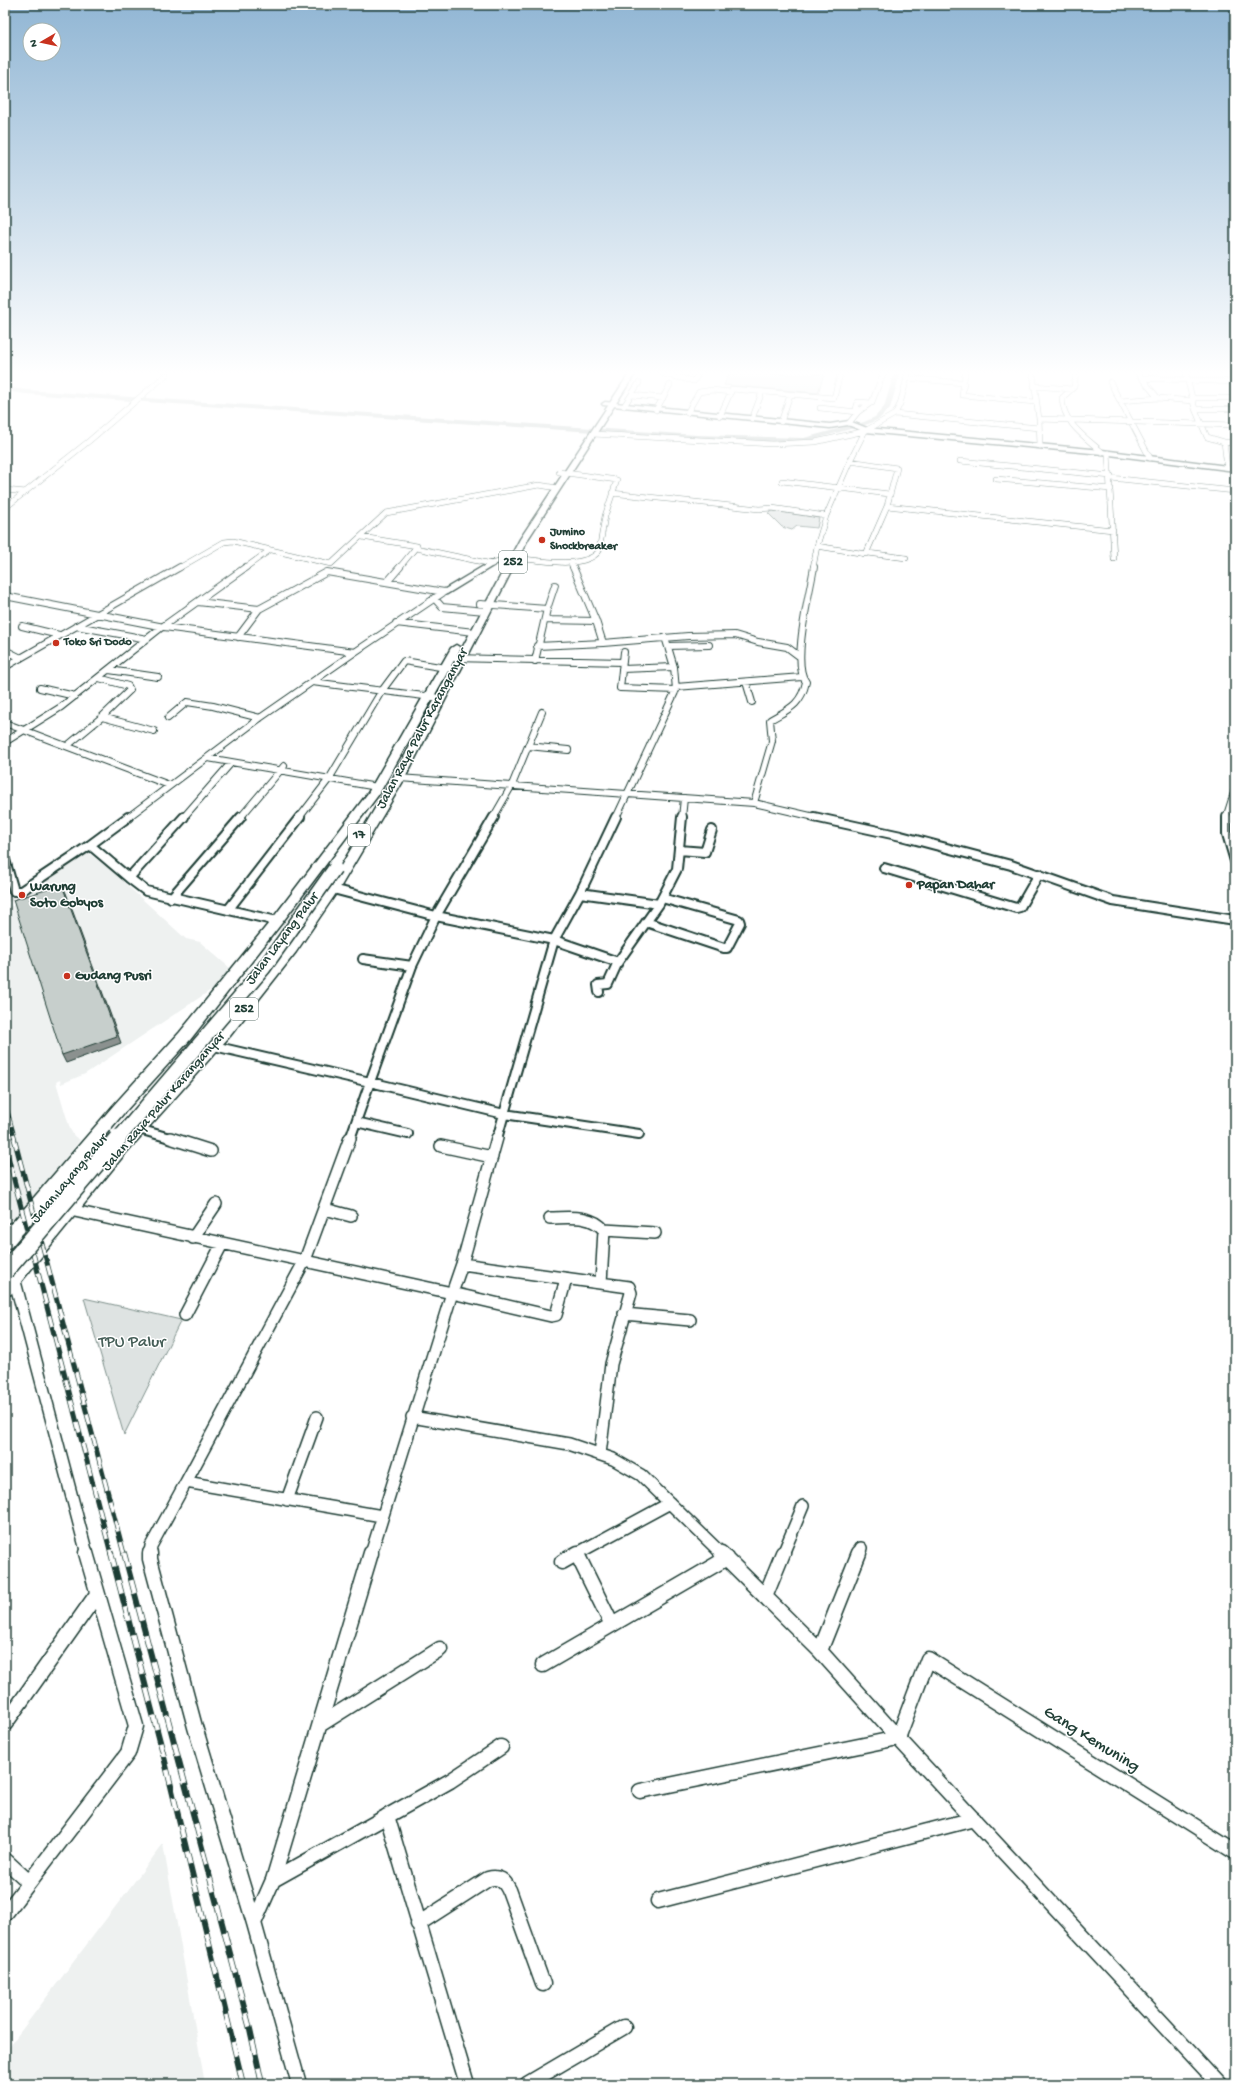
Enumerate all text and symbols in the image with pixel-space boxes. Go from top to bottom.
north arrow [22,22,62,62]
text: N [28,39,41,48]
place label: Jumino Shockbreaker [549,526,619,554]
marker: Jumino Shockbreaker [537,535,547,545]
road number: 252 [499,551,527,573]
place label: Toko Sri Dodo [63,636,133,650]
marker: Toko Sri Dodo [51,638,61,648]
street label: Jalan Raya Palur Karanganyar [373,645,473,812]
road number: 17 [348,824,370,846]
place label: Papan Dahar [916,877,996,894]
place label: Warung Soto Gobyos [29,879,104,912]
marker: Papan Dahar [904,880,914,890]
street label: Jalan Layang Palur [243,888,324,989]
marker: Warung Soto Gobyos [17,890,27,900]
place label: Gudang Pusri [75,968,152,985]
marker: Gudang Pusri [62,971,72,981]
road number: 252 [230,998,258,1020]
street label: Jalan Raya Palur Karanganyar [99,1028,230,1175]
street label: Jalan Layang Palur [28,1130,113,1227]
park label: TPU Palur [98,1333,167,1353]
street label: Gang Kemuning [1039,1702,1143,1778]

